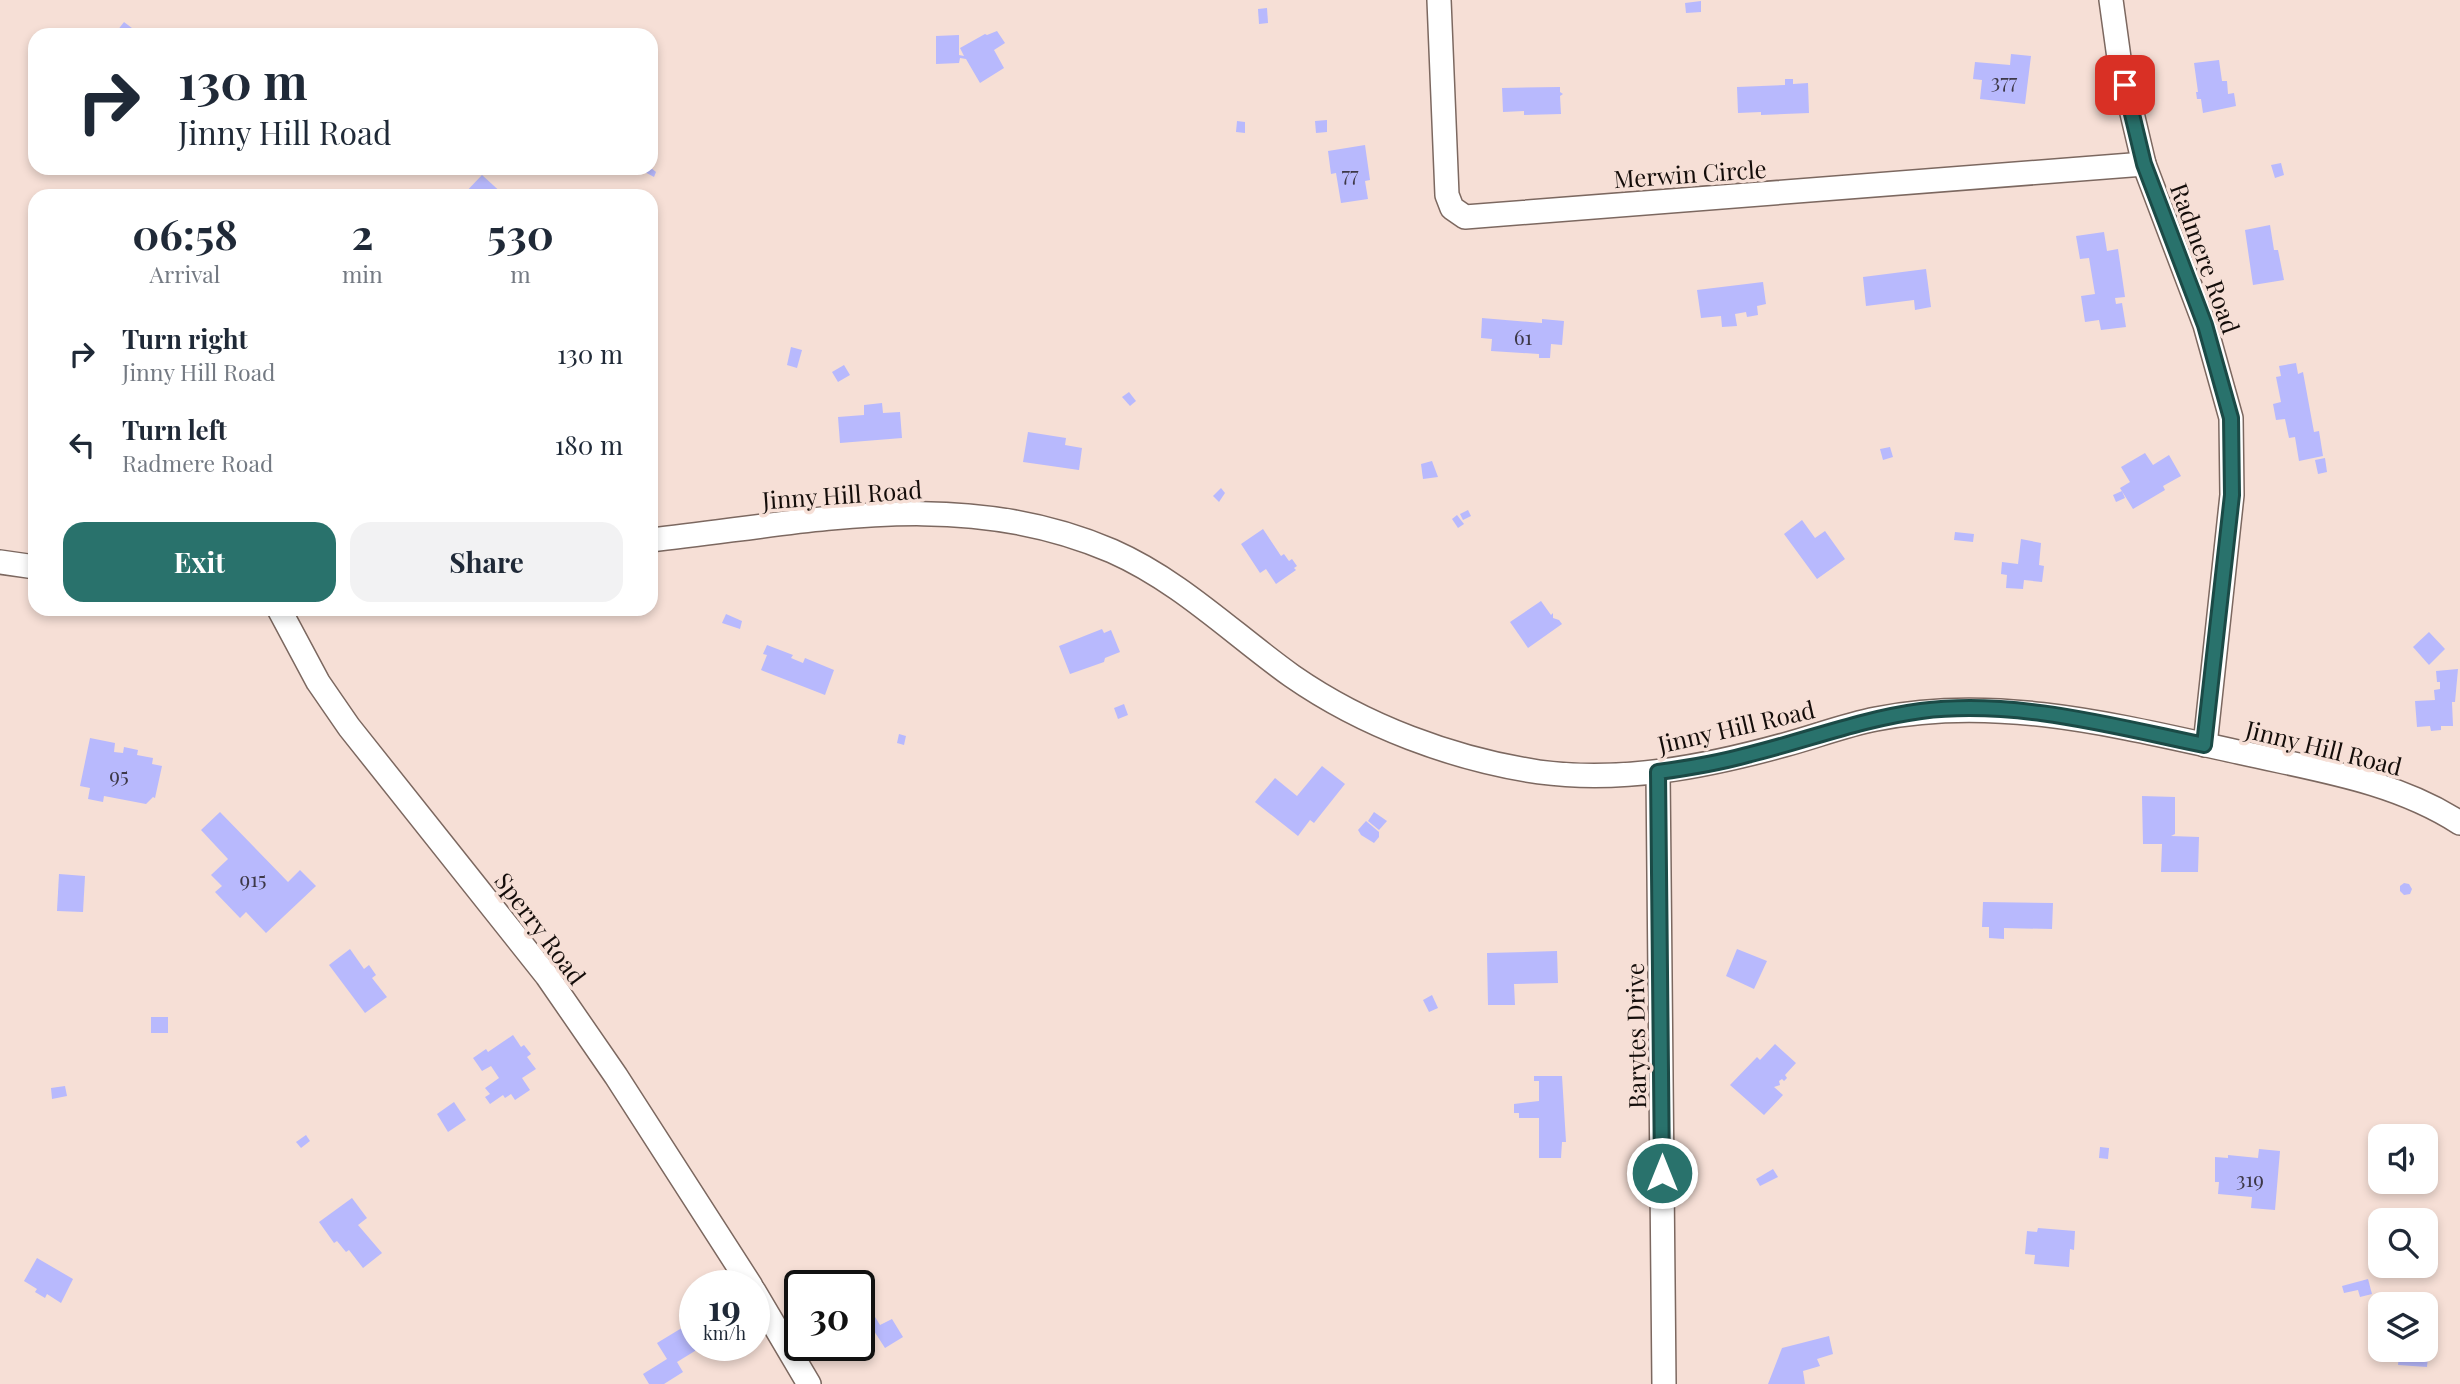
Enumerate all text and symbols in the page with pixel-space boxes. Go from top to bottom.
text: 130 m [178,47,308,112]
pin [2095,55,2155,115]
icon: right [63,56,154,147]
house number: 377 [1991,66,2018,94]
icon: arrive [2106,66,2144,104]
text: Jinny Hill Road [178,110,392,153]
street label: Merwin Circle [1612,152,1768,194]
house number: 77 [1341,159,1359,187]
street label: Radmere Road [2164,178,2248,338]
text: 06:58 [132,205,238,261]
text: 2 [351,205,373,261]
text: 530 [487,205,554,261]
text: Arrival [150,258,220,289]
text: min [342,258,383,289]
text: m [510,258,531,289]
text: Turn right [122,321,248,356]
house number: 61 [1514,322,1533,350]
icon: right [63,335,101,373]
text: 130 m [557,336,623,371]
text: Jinny Hill Road [122,356,275,387]
text: Turn left [122,412,227,447]
icon: left [63,426,101,464]
text: 180 m [555,427,623,462]
text: Radmere Road [122,447,273,478]
street label: Jinny Hill Road [760,472,923,516]
button: Exit [63,522,336,602]
button: Share [350,522,623,602]
street label: Jinny Hill Road [1653,692,1818,760]
street label: Jinny Hill Road [2241,712,2406,782]
house number: 95 [109,760,129,788]
house number: 915 [240,864,266,892]
street label: Sperry Road [488,865,594,991]
street label: Barytes Drive [1618,963,1652,1109]
map controls [2368,1124,2438,1362]
button: sound [2368,1124,2438,1194]
position arrow [1625,1136,1699,1210]
house number: 319 [2236,1164,2264,1192]
button: search [2368,1208,2438,1278]
speed limit sign: 30 [784,1270,875,1361]
text: 19 [708,1283,741,1330]
button: layers [2368,1292,2438,1362]
text: km/h [703,1321,746,1345]

